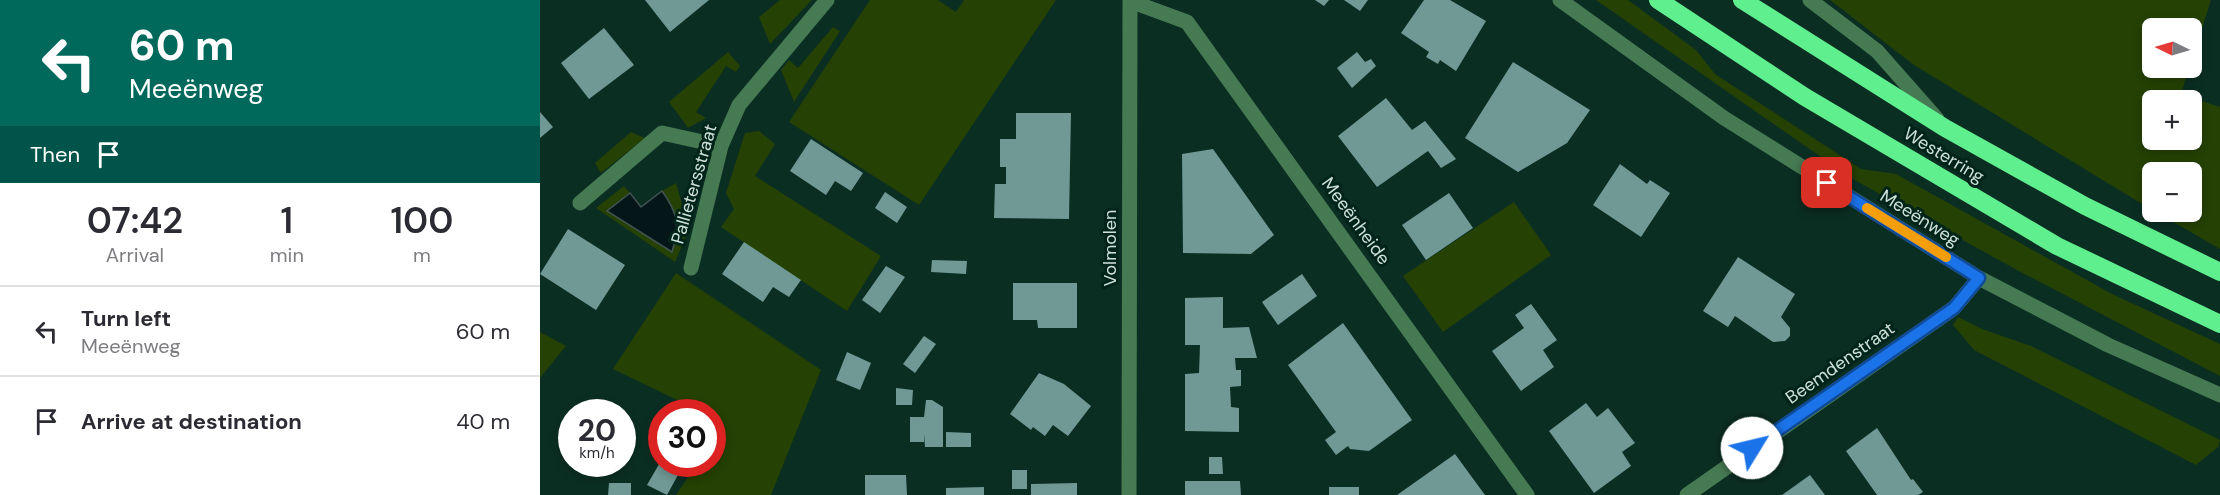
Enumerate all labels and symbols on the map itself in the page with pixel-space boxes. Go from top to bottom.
north arrow [2142,18,2202,78]
street label: Pallietersstraat [665,121,723,247]
street label: Westerring [1899,121,1989,189]
pin [1801,157,1852,208]
street label: Meeënheide [1316,172,1396,270]
street label: Meeënweg [1876,184,1964,252]
street label: Volmolen [1098,210,1122,286]
street label: Beemdenstraat [1781,316,1899,410]
speed limit sign: 30 [648,399,726,477]
position arrow [1720,416,1784,480]

